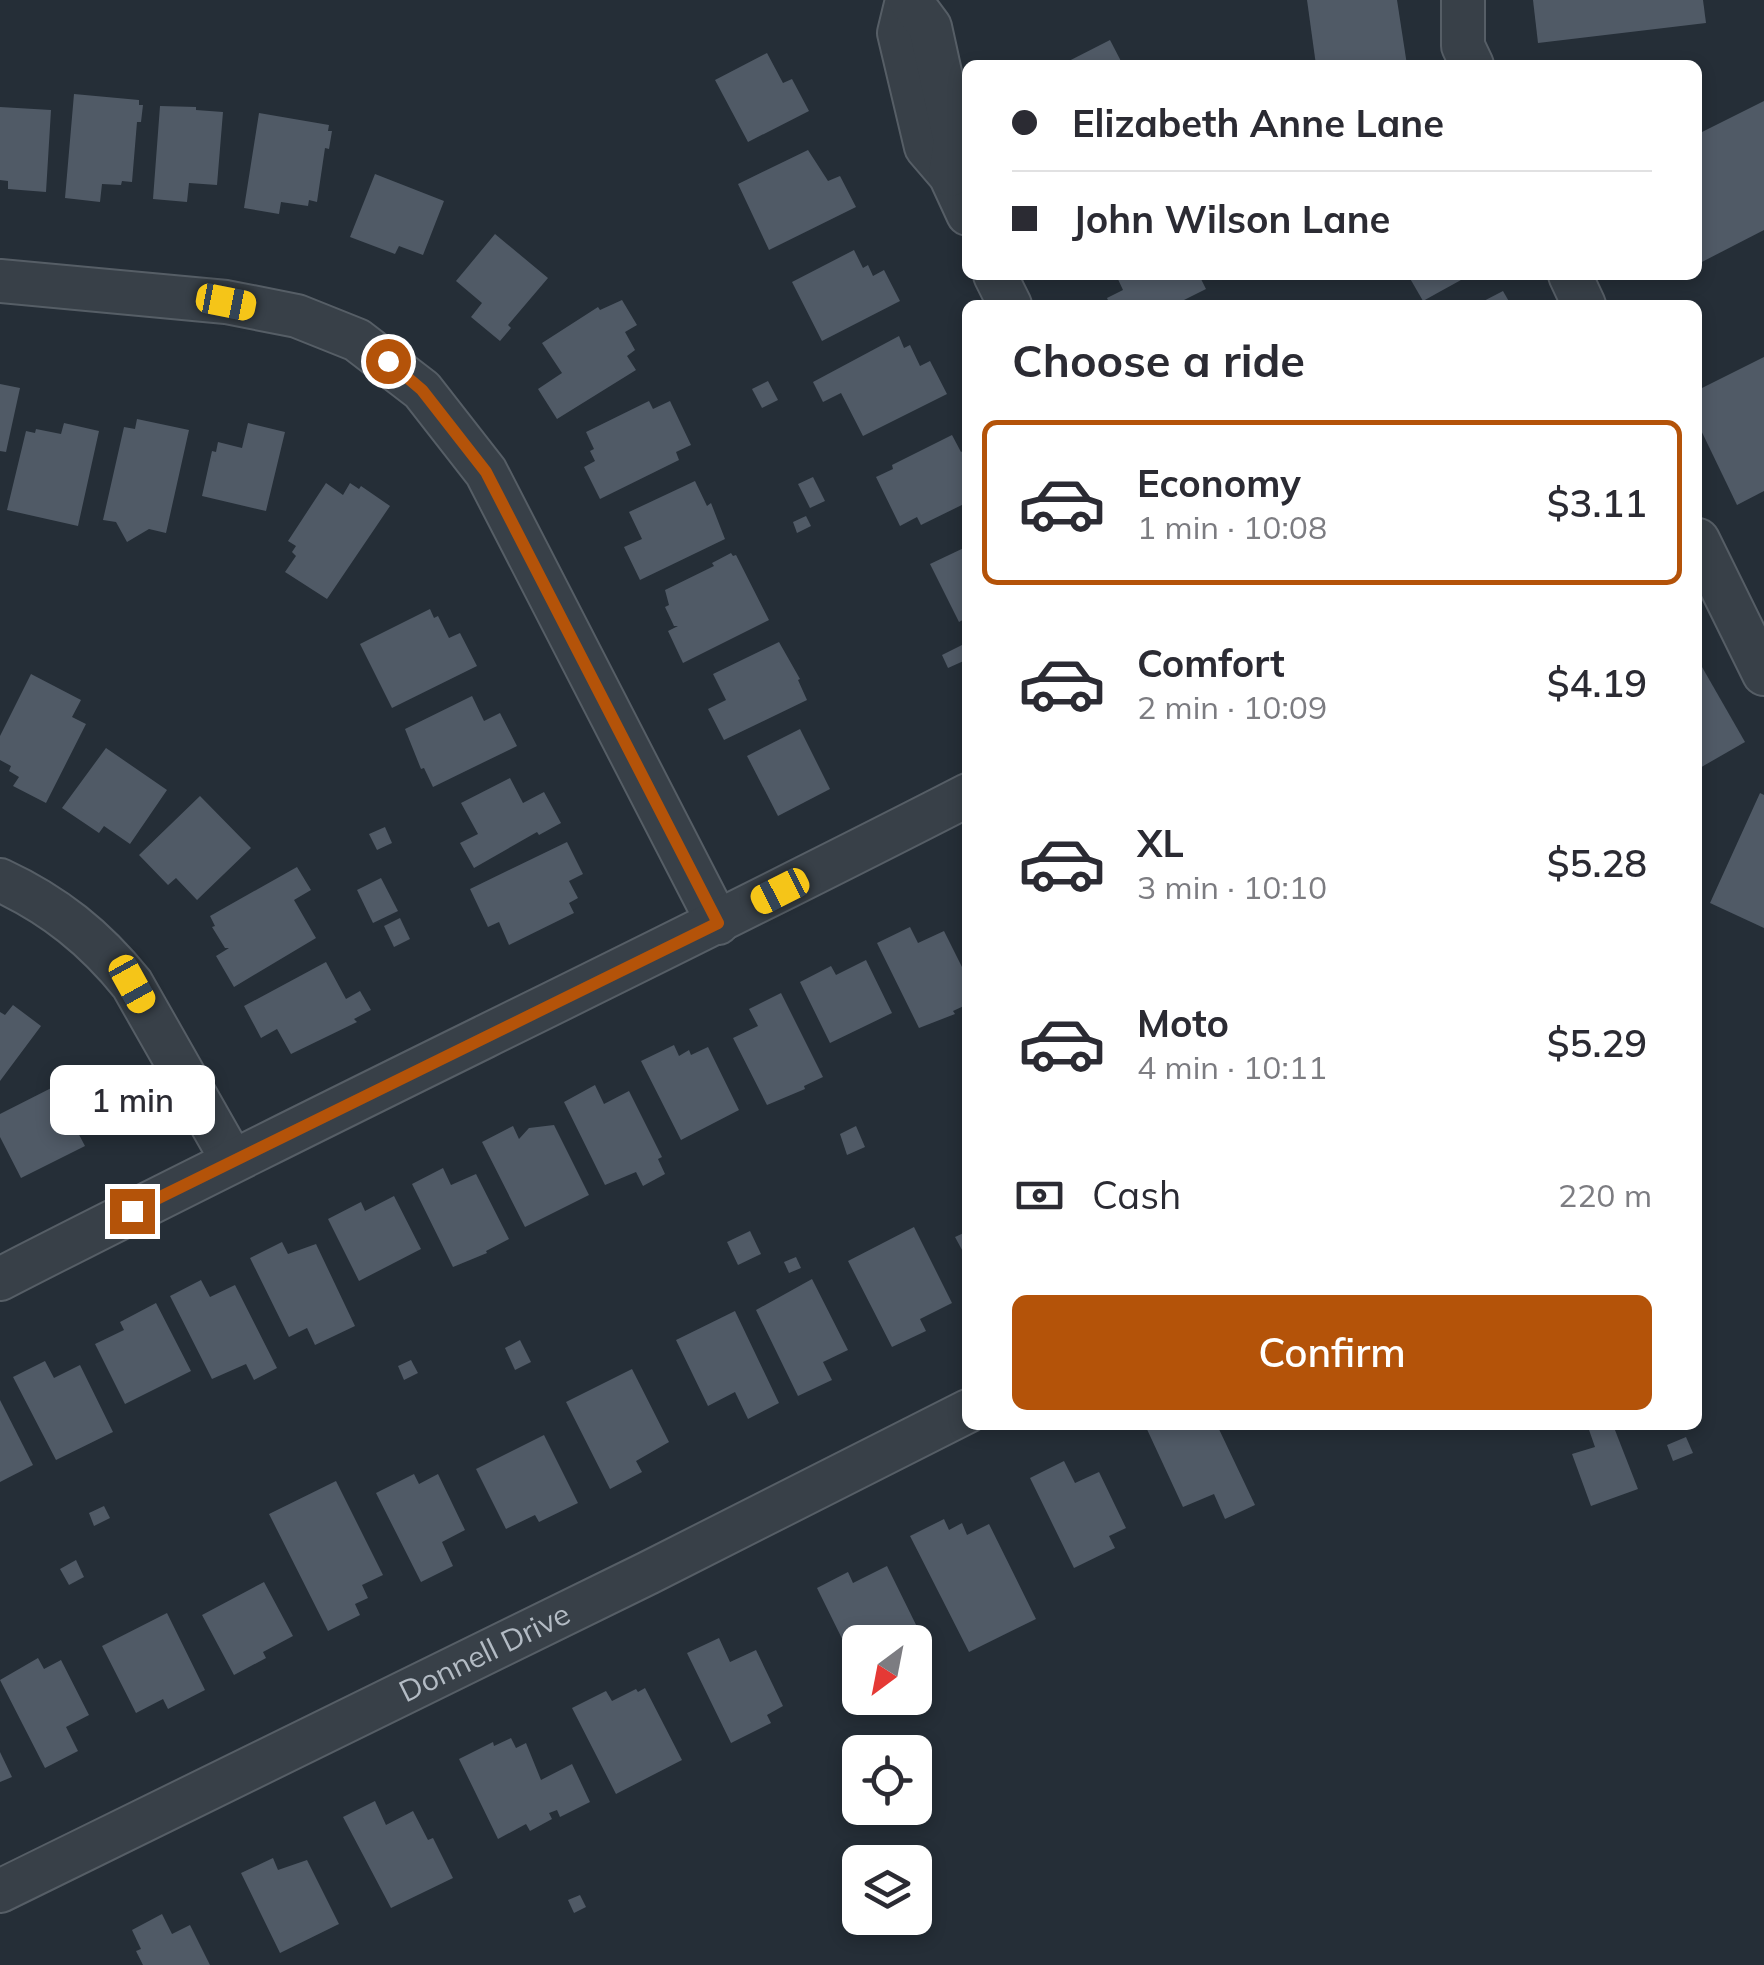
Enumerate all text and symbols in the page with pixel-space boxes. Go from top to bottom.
text: Elizabeth Anne Lane [1072,99,1444,147]
text: John Wilson Lane [1072,195,1390,243]
car [194,282,258,322]
text: Choose a ride [1012,332,1305,388]
route start [366,339,411,384]
icon: car [1017,458,1107,548]
text: Economy [1137,459,1301,507]
text: $3.11 [1547,479,1647,527]
text: 1 min · 10:08 [1137,507,1327,547]
icon: car [1017,638,1107,728]
text: Comfort [1137,639,1285,687]
text: $4.19 [1547,659,1647,707]
text: 2 min · 10:09 [1137,687,1327,727]
icon: car [1017,818,1107,908]
text: XL [1137,819,1184,867]
text: $5.28 [1547,839,1647,887]
car [746,864,814,918]
text: 3 min · 10:10 [1137,867,1327,907]
car [104,950,160,1018]
icon: car [1017,998,1107,1088]
text: Moto [1137,999,1229,1047]
text: $5.29 [1547,1019,1647,1067]
text: 4 min · 10:11 [1137,1047,1327,1087]
callout: 1 min [49,1066,214,1136]
text: 1 min [91,1080,174,1120]
icon: cash [1012,1168,1067,1223]
text: Cash [1092,1171,1181,1219]
text: 220 m [1558,1175,1652,1215]
route end [110,1189,155,1234]
button: Confirm [1012,1295,1652,1410]
street label: Donnell Drive [393,1594,576,1710]
north arrow [842,1625,932,1715]
map controls [842,1625,932,1935]
button: locate [842,1735,932,1825]
button: layers [842,1845,932,1935]

